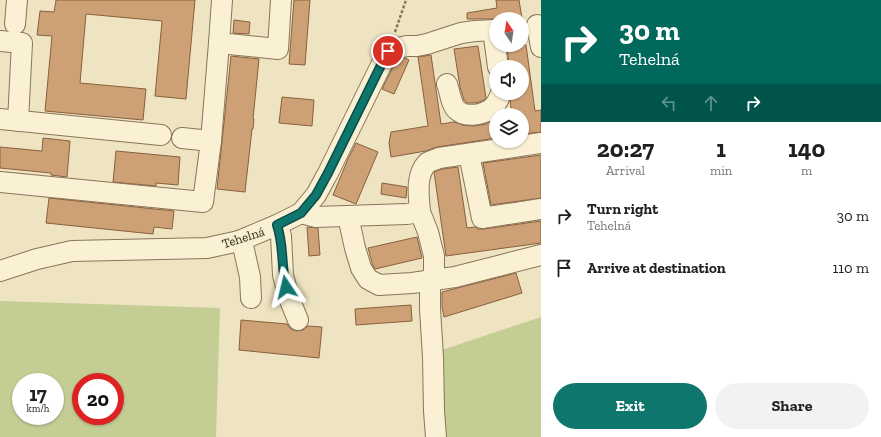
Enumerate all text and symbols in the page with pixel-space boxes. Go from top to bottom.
north arrow [489,12,529,52]
map controls [489,12,529,148]
text: 30 m [619,14,680,47]
icon: right [553,16,605,68]
pin [371,34,405,68]
icon: arrive [377,40,399,62]
text: Tehelná [619,48,680,70]
button: sound [489,60,529,100]
icon: left [658,92,680,114]
icon: ahead [700,92,722,114]
icon: right [742,92,764,114]
button: layers [489,108,529,148]
text: 20:27 [597,134,654,163]
text: 1 [716,134,726,163]
text: 140 [788,134,825,163]
text: Arrival [606,163,645,178]
text: min [710,163,732,178]
text: m [801,163,812,178]
text: Turn right [587,200,658,218]
icon: right [553,205,575,227]
text: 30 m [837,207,869,225]
text: Tehelná [587,218,631,233]
street label: Tehelná [220,223,267,251]
icon: arrive [553,257,575,279]
text: Arrive at destination [587,259,726,277]
text: 110 m [832,259,869,277]
position arrow [265,266,307,308]
speed limit sign: 20 [72,373,124,425]
text: 17 [29,382,47,406]
button: Exit [553,383,707,429]
button: Share [715,383,869,429]
text: km/h [27,403,49,415]

